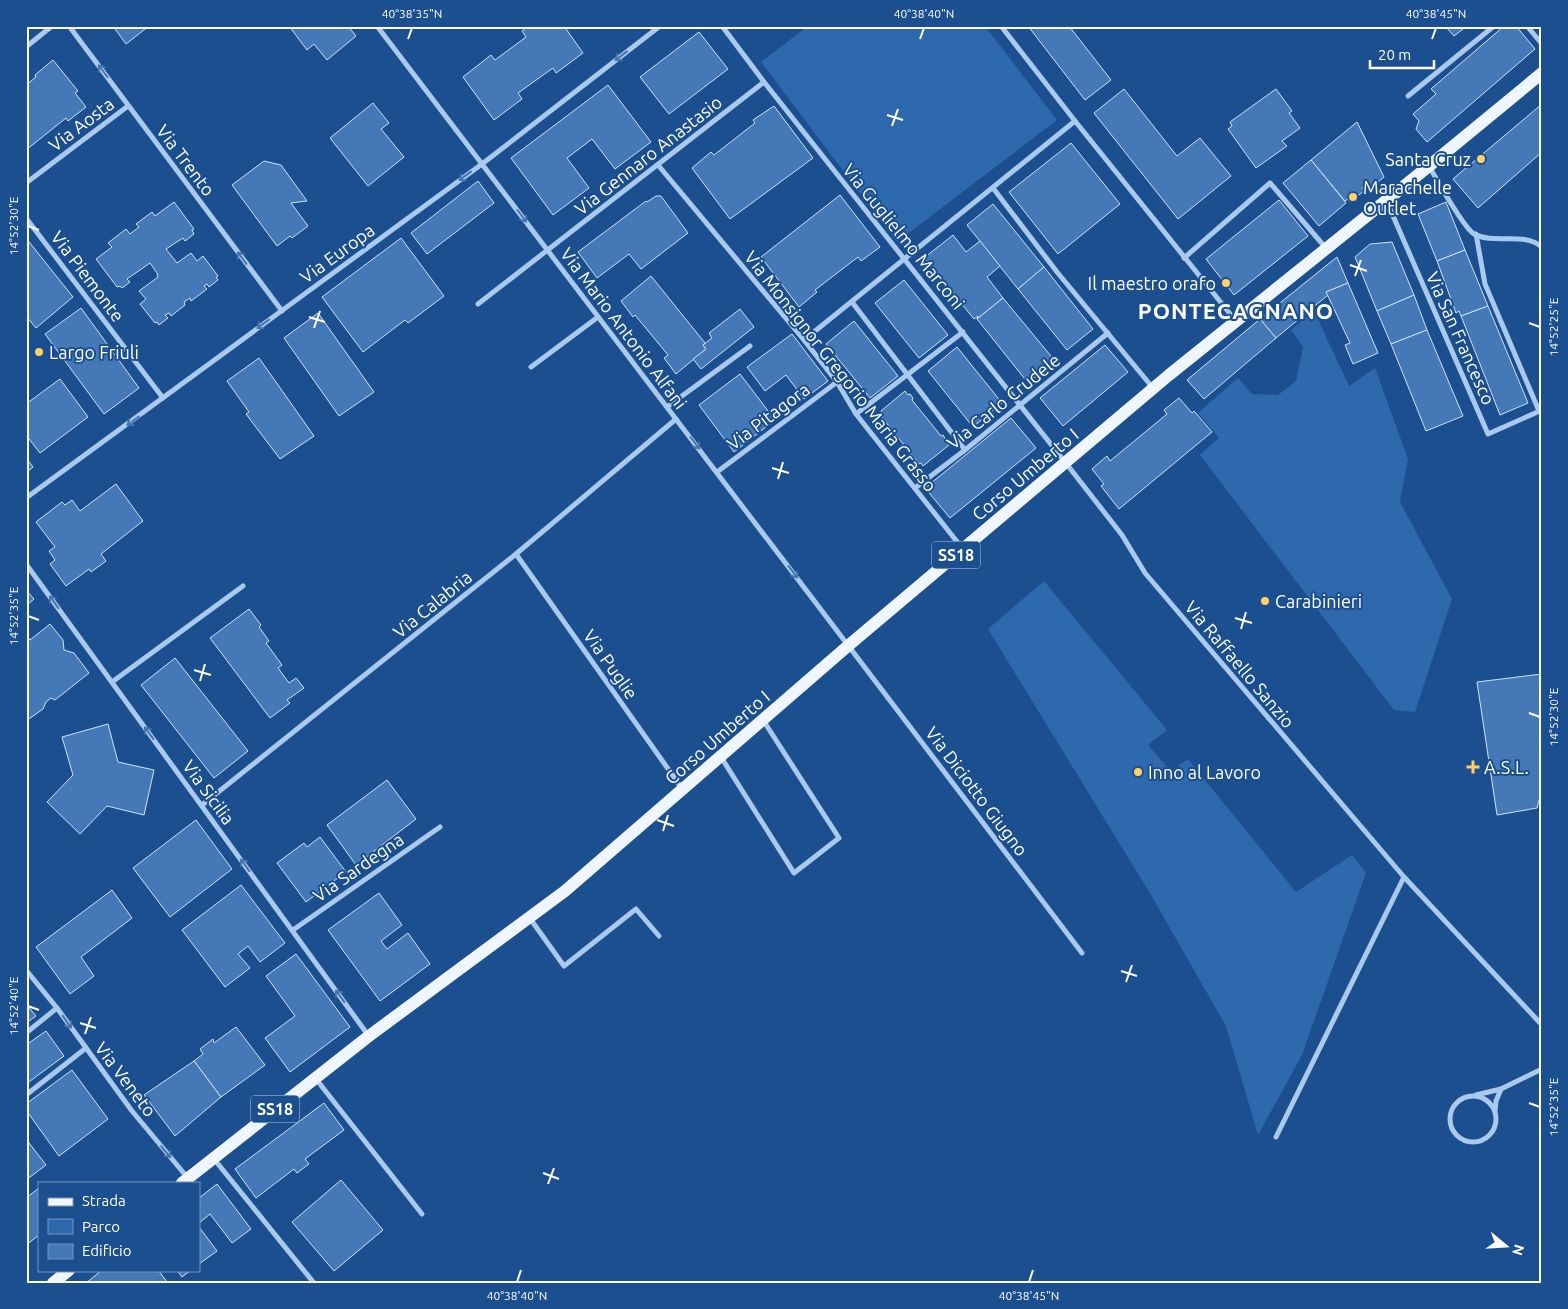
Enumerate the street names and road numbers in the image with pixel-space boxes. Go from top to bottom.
street label: Via Gennaro Anastasio [571,91,725,219]
street label: Via Aosta [45,93,117,155]
street label: Via Trento [153,121,219,199]
street label: Via Guglielmo Marconi [839,159,969,313]
street label: Via Europa [296,219,378,287]
street label: Via Piemonte [47,227,129,325]
street label: Via Mario Antonio Alfani [557,244,691,412]
street label: Via Monsignor Gregorio Maria Grasso [741,247,941,495]
street label: Via San Francesco [1423,268,1499,408]
street label: Via Carlo Crudele [943,349,1063,453]
street label: Via Pitagora [723,378,813,454]
street label: Corso Umberto I [968,424,1082,524]
road number: SS18 [932,542,980,568]
street label: Via Calabria [389,566,475,642]
street label: Via Raffaello Sanzio [1181,597,1299,731]
street label: Via Puglie [580,625,642,703]
street label: Corso Umberto I [661,686,773,788]
street label: Via Diciotto Giugno [922,722,1032,860]
street label: Via Sicilia [179,756,239,828]
street label: Via Sardegna [309,829,407,905]
street label: Via Veneto [91,1038,161,1120]
road number: SS18 [251,1096,299,1122]

